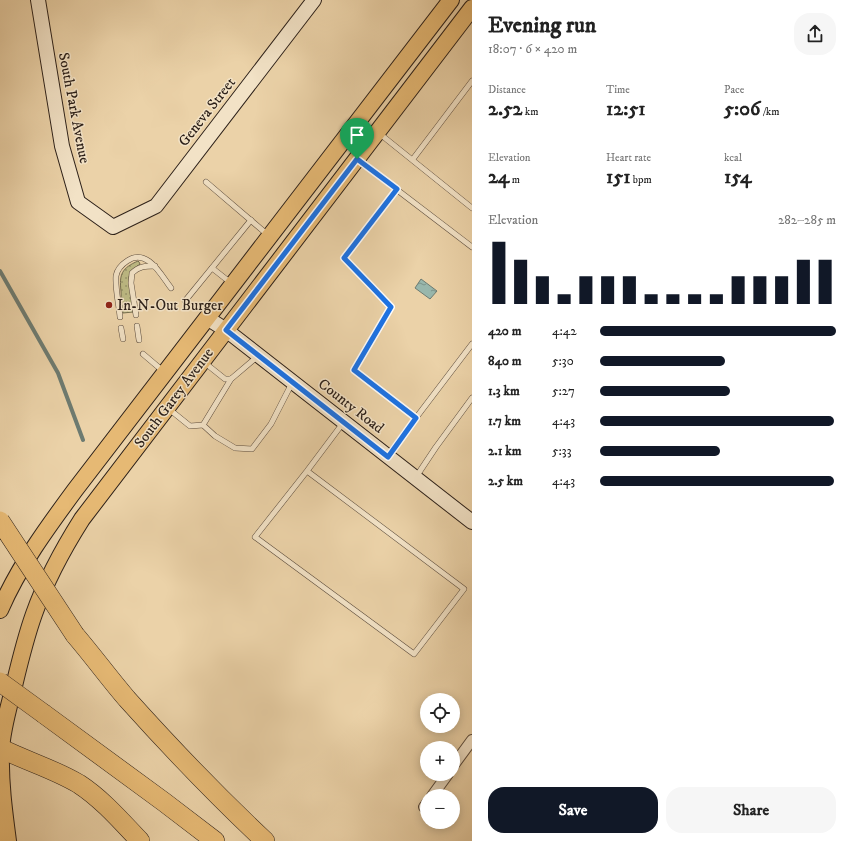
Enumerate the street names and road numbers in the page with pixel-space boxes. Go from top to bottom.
street label: South Park Avenue [54,51,94,165]
street label: Geneva Street [174,74,240,150]
street label: South Garey Avenue [130,344,218,452]
street label: County Road [314,374,388,438]

